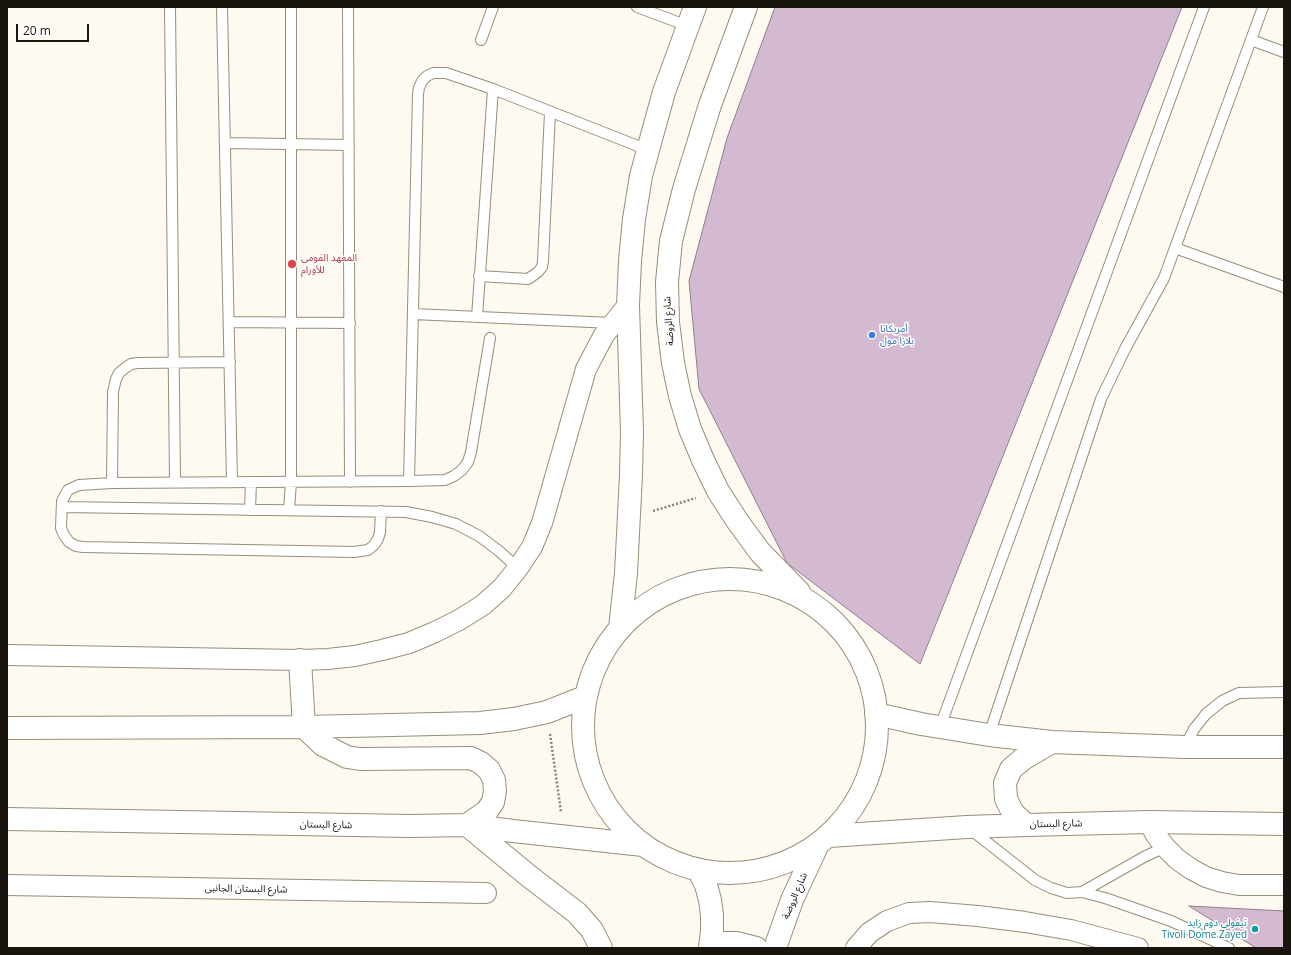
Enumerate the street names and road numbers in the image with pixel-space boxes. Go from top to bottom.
street label: شارع الروضة [661,296,677,346]
street label: شارع البستان [1030,818,1082,830]
street label: شارع البستان [300,819,352,831]
street label: شارع الروضة [780,871,810,921]
street label: شارع البستان الجانبى [204,882,288,896]

